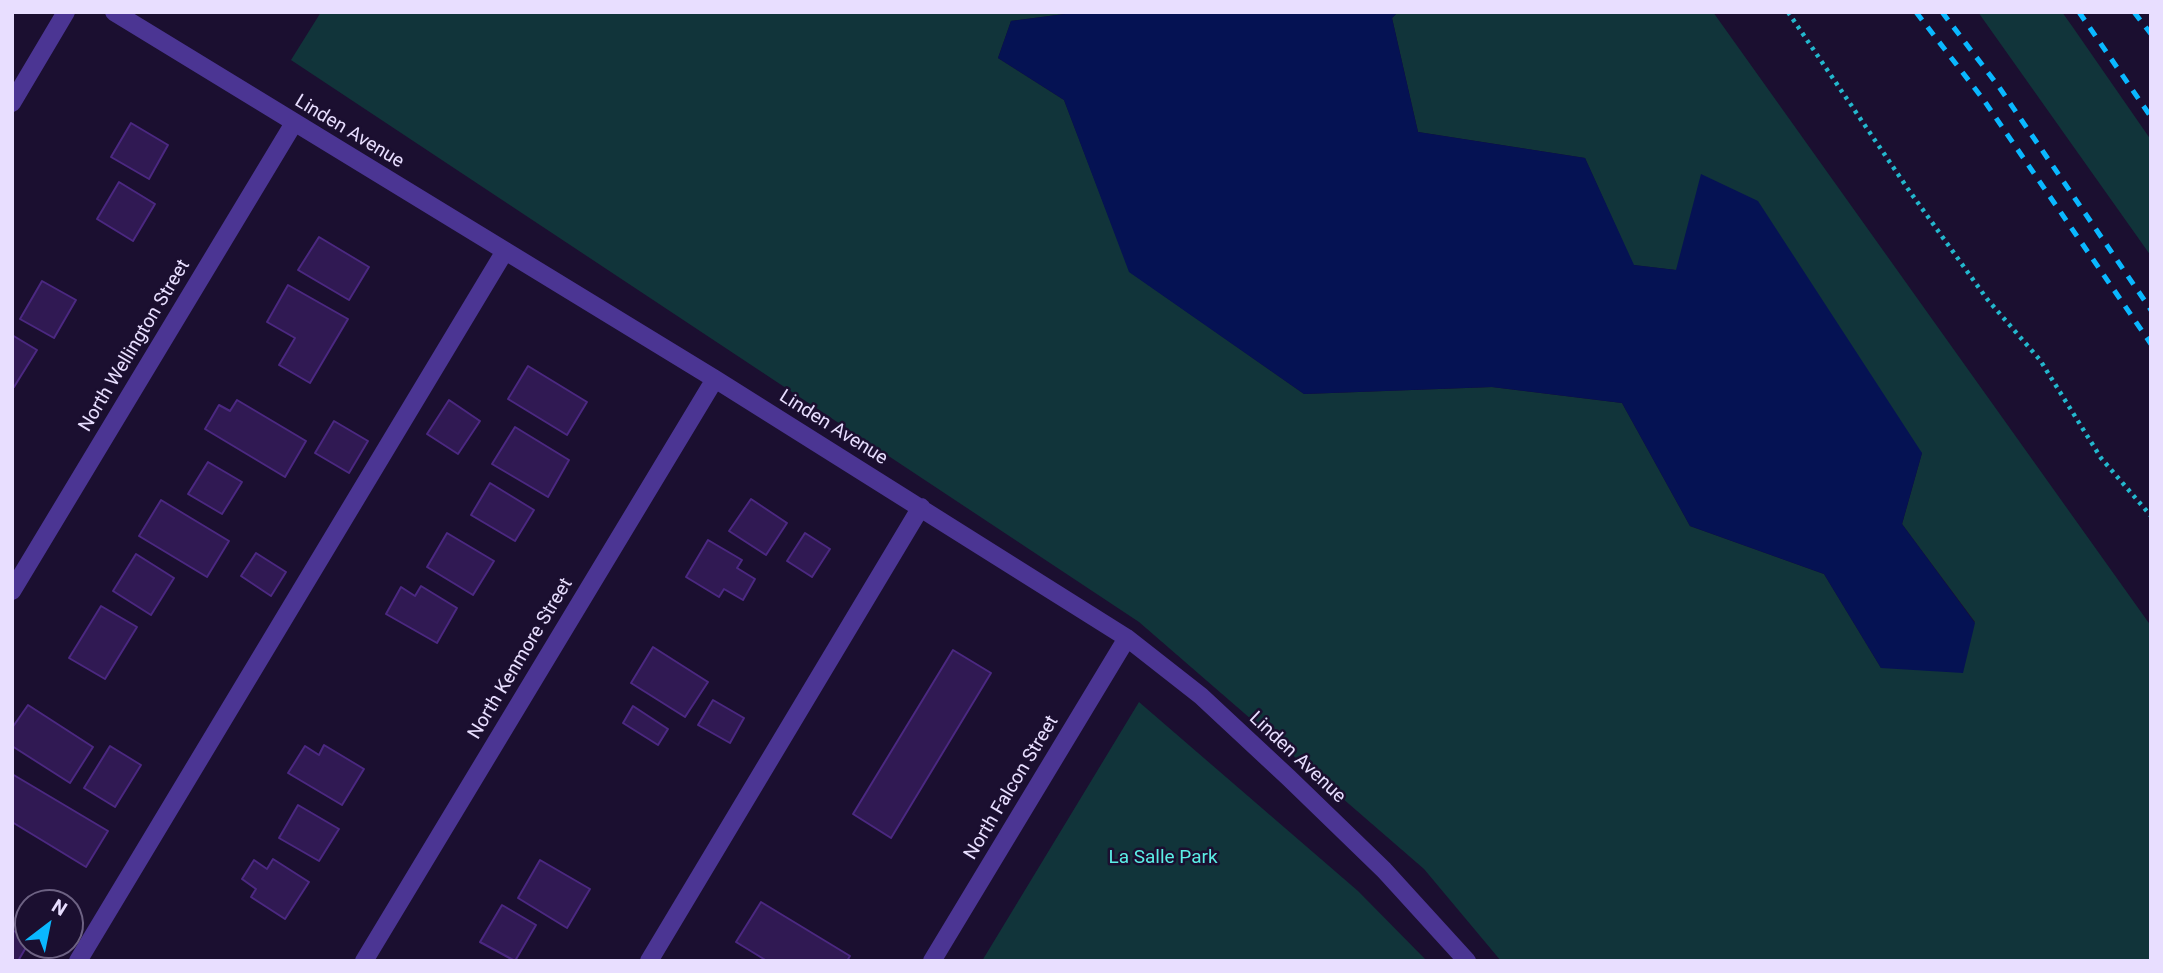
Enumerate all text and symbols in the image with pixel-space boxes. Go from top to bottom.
street label: Linden Avenue [290,90,408,174]
street label: North Wellington Street [75,256,195,436]
street label: Linden Avenue [775,386,891,470]
street label: North Kenmore Street [464,574,578,744]
street label: Linden Avenue [1244,708,1350,808]
street label: North Falcon Street [960,712,1064,864]
park label: La Salle Park [1108,847,1218,869]
north arrow [14,889,84,959]
text: N [48,894,71,921]

